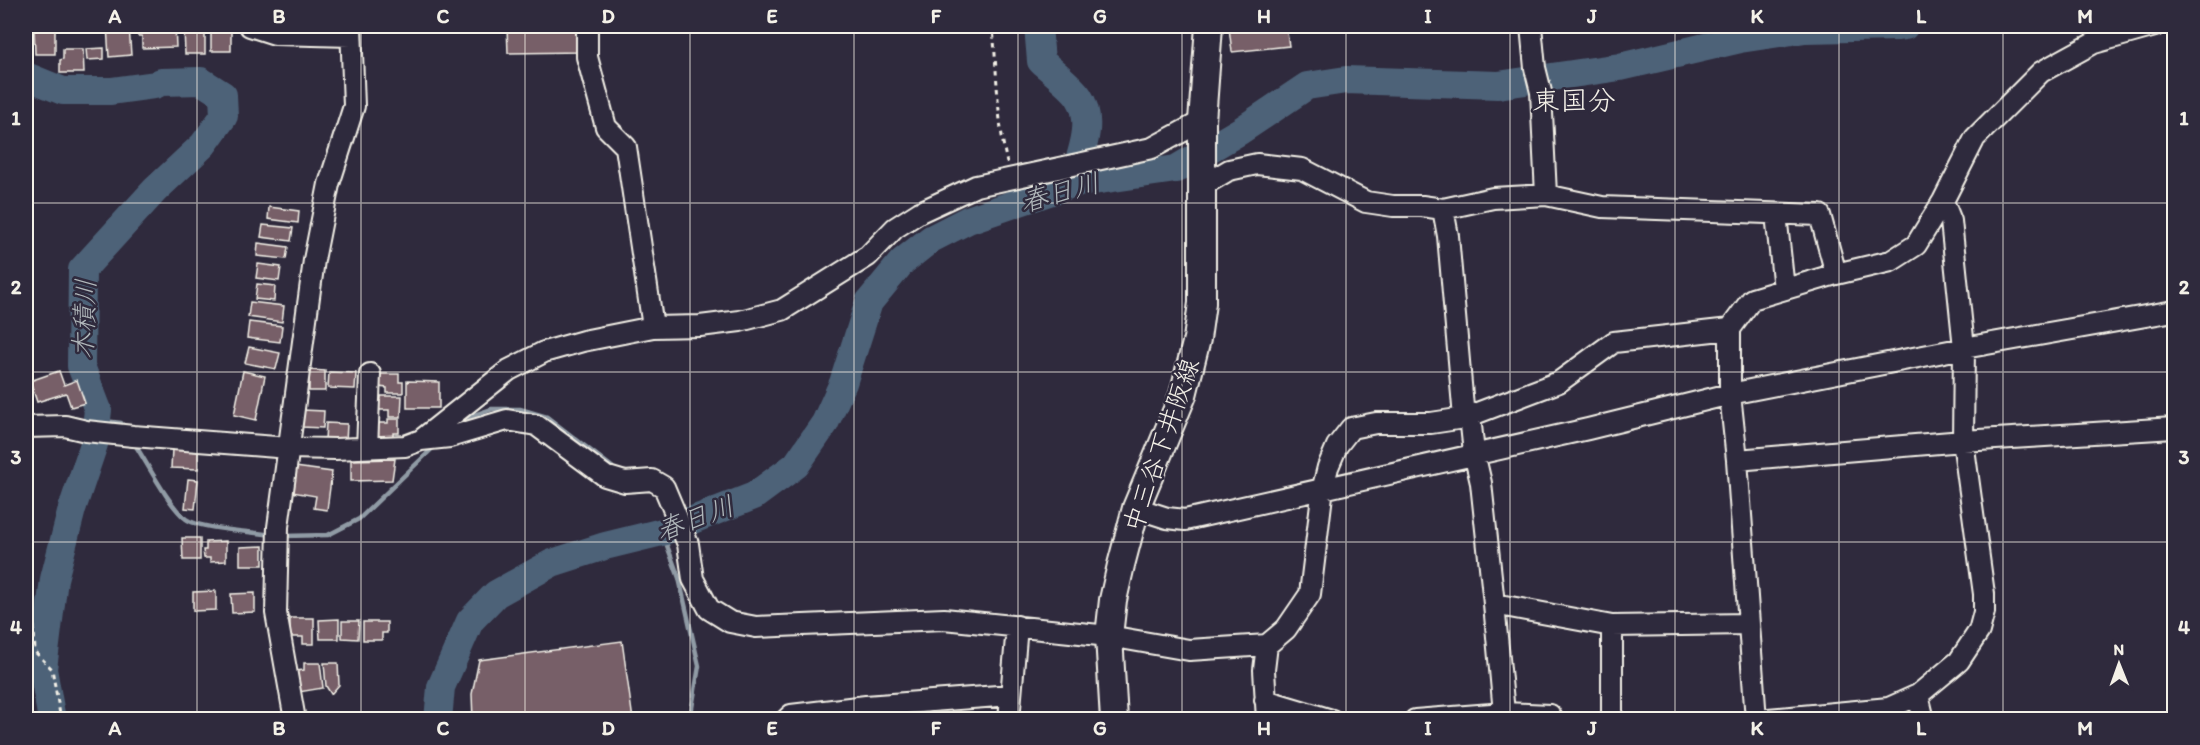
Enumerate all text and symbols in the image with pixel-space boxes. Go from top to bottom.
text: A [108,4,122,28]
text: B [273,4,286,28]
text: C [437,4,450,28]
text: D [601,4,615,28]
text: E [766,4,778,28]
text: F [931,4,942,28]
text: G [1093,4,1107,28]
text: H [1257,4,1271,28]
text: I [1424,4,1432,28]
text: J [1586,4,1597,28]
text: K [1751,4,1765,28]
text: L [1916,4,1927,28]
text: M [2077,4,2093,28]
district label: 東国分 [1532,83,1616,117]
text: 1 [11,106,21,130]
text: 1 [2179,106,2189,130]
water label: 春日川 [1017,166,1103,218]
text: 2 [11,275,22,299]
text: 2 [2179,275,2190,299]
water label: 木積川 [66,278,102,360]
street label: 中三谷下井阪線 [1116,354,1206,536]
text: 3 [11,445,22,469]
text: 3 [2179,445,2190,469]
water label: 春日川 [651,489,739,547]
text: 4 [10,615,22,639]
text: 4 [2178,615,2190,639]
north arrow [2089,634,2149,694]
text: N [2113,640,2124,659]
text: A [108,716,122,740]
text: B [273,716,286,740]
text: C [437,716,450,740]
text: D [601,716,615,740]
text: E [766,716,778,740]
text: F [931,716,942,740]
text: G [1093,716,1107,740]
text: H [1257,716,1271,740]
text: I [1424,716,1432,740]
text: J [1586,716,1597,740]
text: K [1751,716,1765,740]
text: L [1916,716,1927,740]
text: M [2077,716,2093,740]

